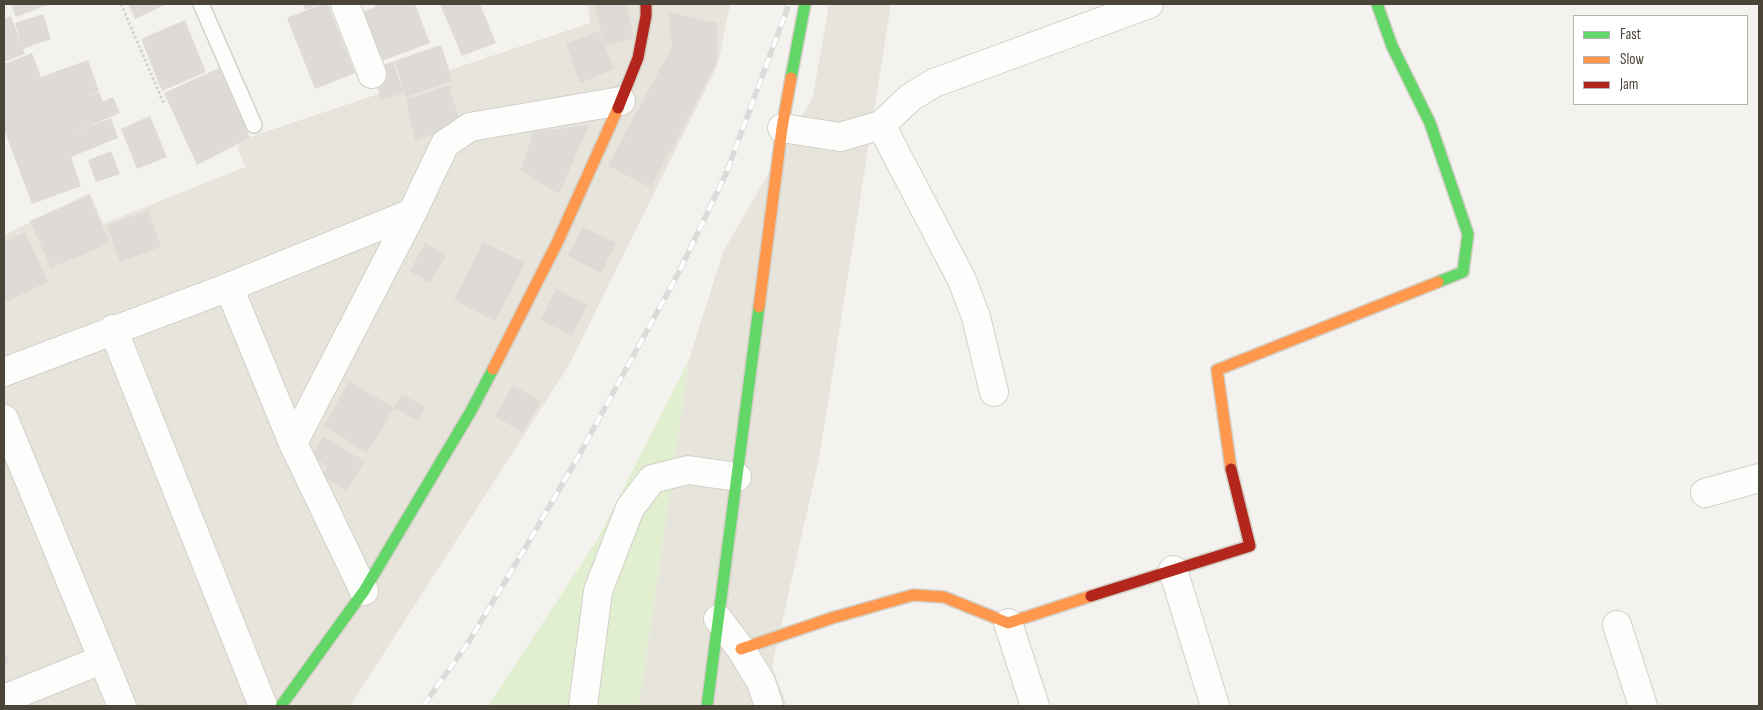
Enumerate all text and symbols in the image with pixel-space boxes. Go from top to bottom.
legend [1573,15,1748,105]
text: Fast [1620,25,1641,44]
text: Slow [1620,50,1644,69]
text: Jam [1620,75,1638,94]

